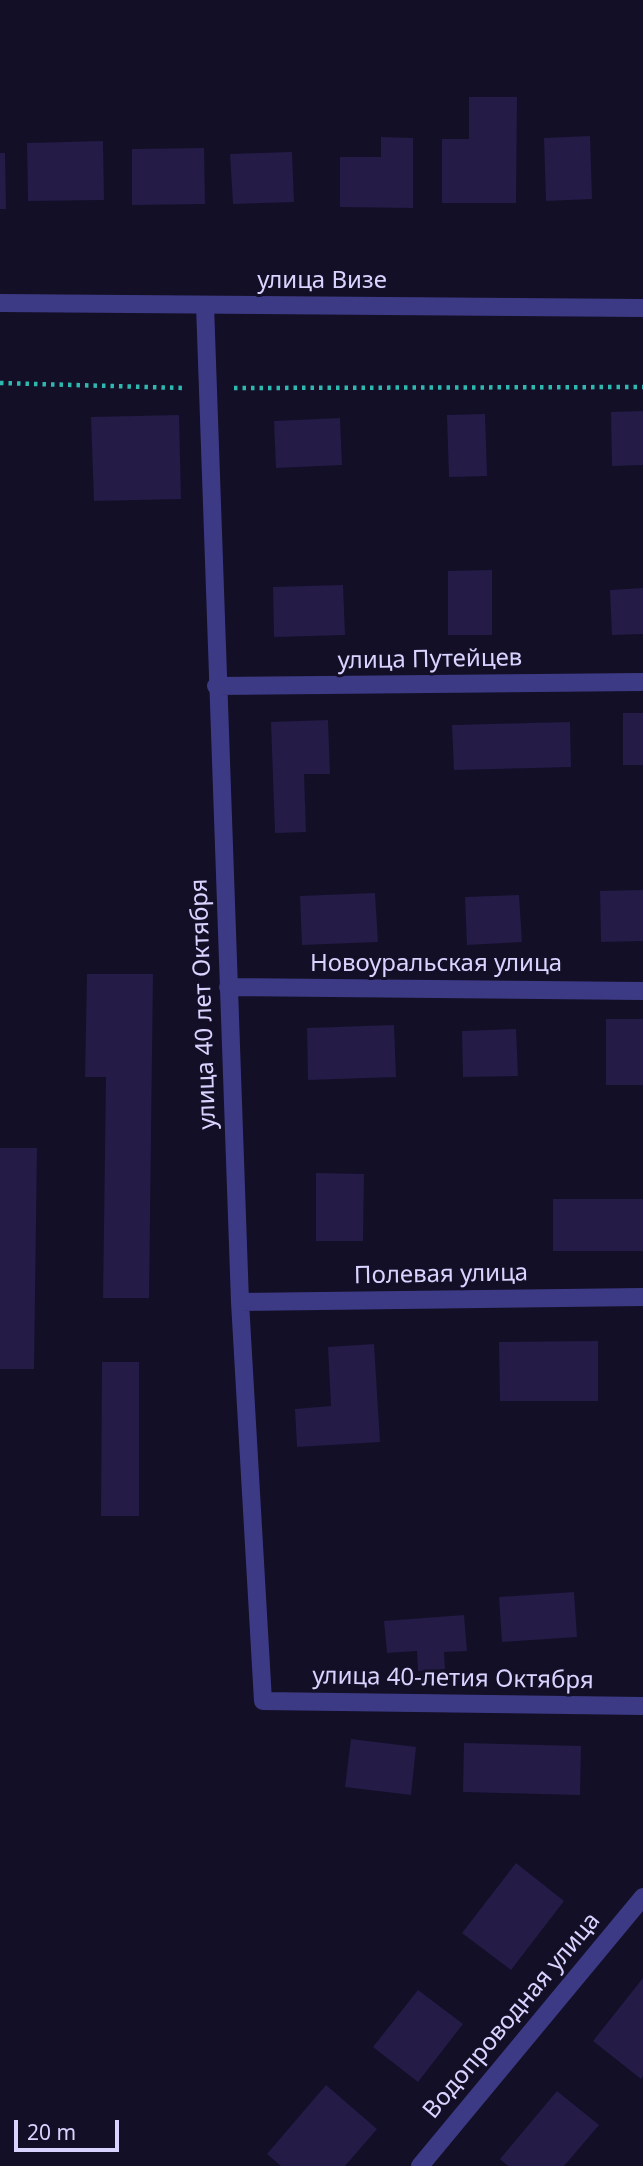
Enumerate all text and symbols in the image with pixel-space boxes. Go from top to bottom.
street label: улица Визе [257,267,387,295]
street label: улица Путейцев [337,644,523,676]
street label: улица 40 лет Октября [185,878,223,1130]
street label: Новоуральская улица [310,950,562,978]
street label: Полевая улица [354,1259,528,1291]
street label: улица 40-летия Октября [312,1662,594,1696]
street label: Водопроводная улица [417,1907,607,2125]
scale bar [18,2106,122,2150]
text: 20 m [27,2118,76,2146]

